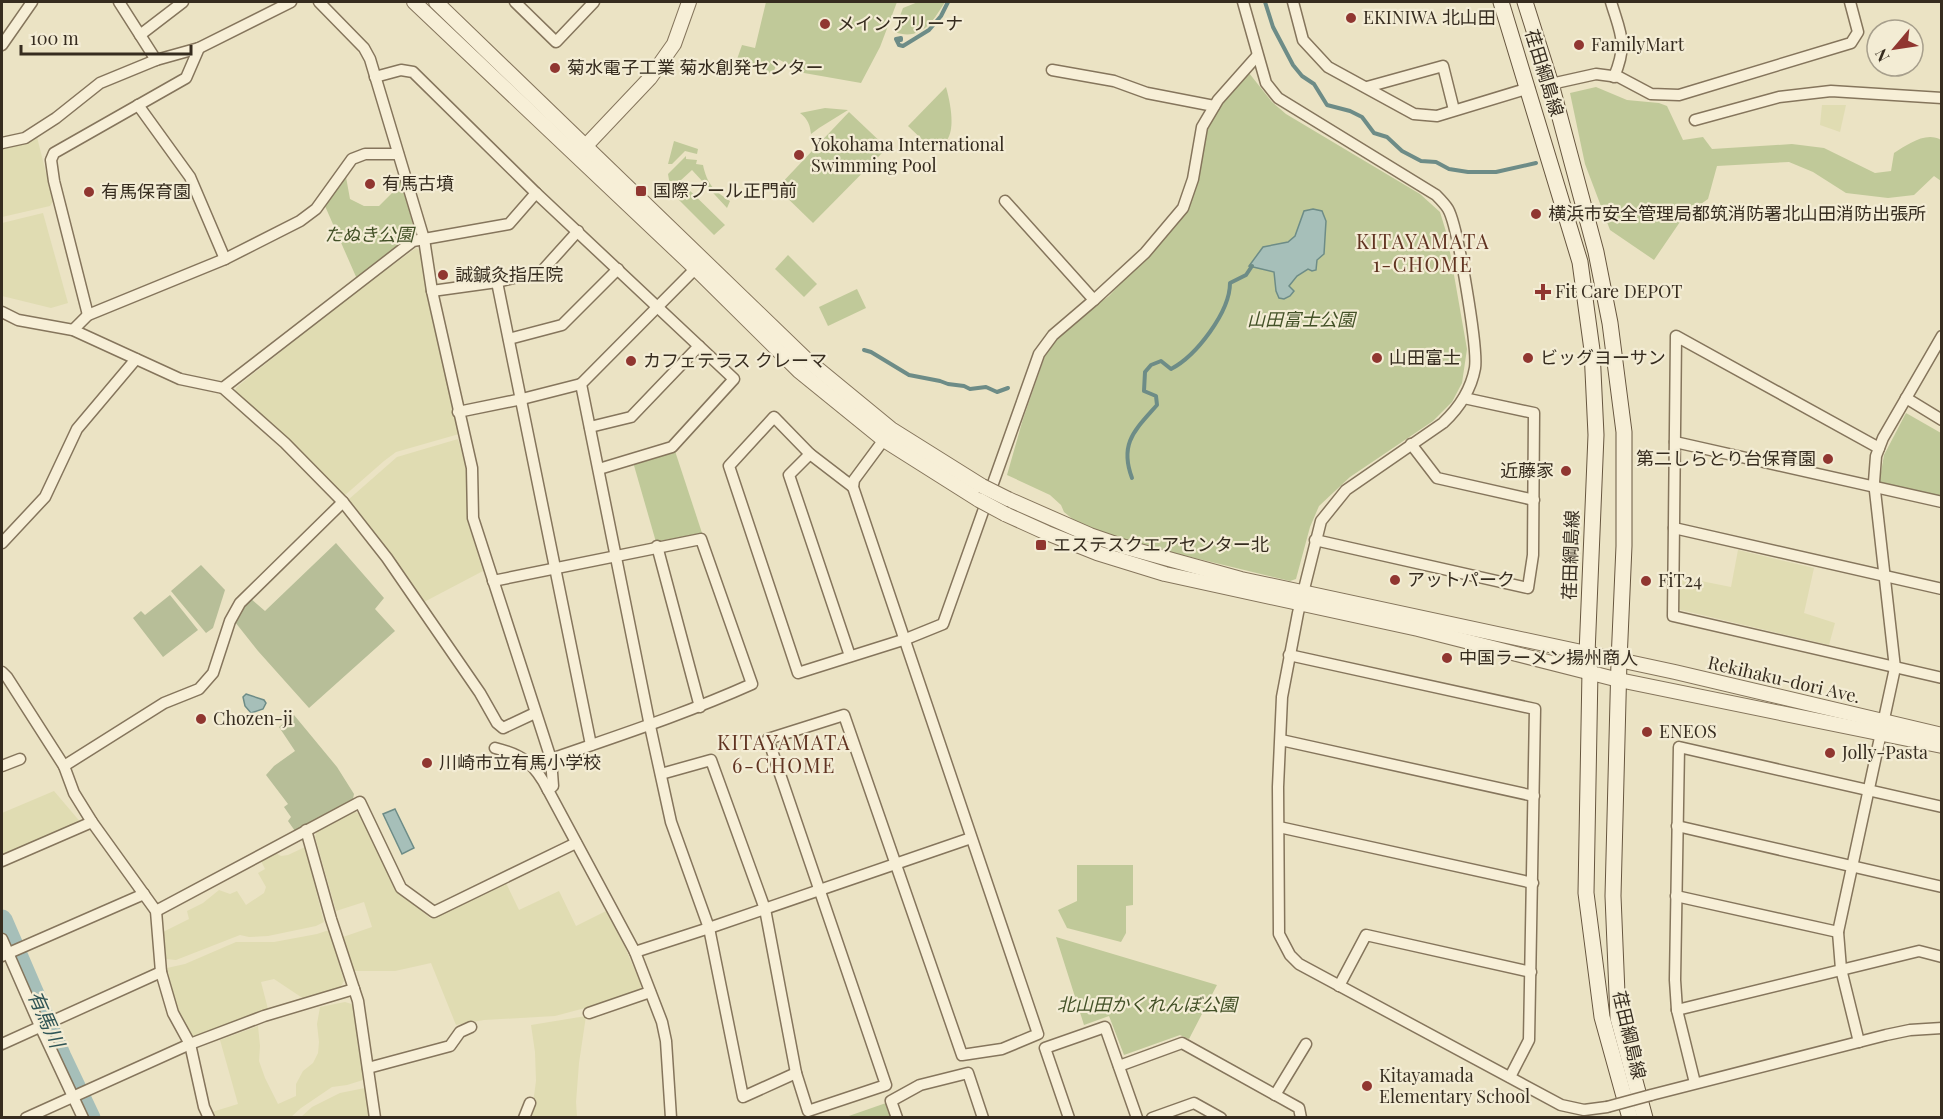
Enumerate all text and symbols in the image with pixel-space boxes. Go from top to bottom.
place label: EKINIWA 北山田 [1363,5,1496,29]
place label: メインアリーナ [837,11,963,35]
marker: EKINIWA 北山田 [1344,11,1358,25]
marker: メインアリーナ [818,17,832,31]
scale bar [21,18,190,56]
north arrow [1865,18,1925,78]
text: 100 m [30,26,79,50]
street label: 荏田綱島線 [1520,26,1570,119]
place label: FamilyMart [1591,32,1685,56]
marker: FamilyMart [1572,38,1586,52]
text: N [1869,45,1893,66]
place label: 菊水電子工業 菊水創発センター [567,55,823,79]
marker: 菊水電子工業 菊水創発センター [548,61,562,75]
place label: Yokohama International Swimming Pool [810,132,1004,177]
marker: Yokohama International Swimming Pool [792,148,806,162]
place label: 有馬古墳 [382,171,454,195]
marker: 有馬古墳 [363,177,377,191]
place label: 国際プール正門前 [653,178,797,202]
place label: 有馬保育園 [101,179,191,203]
marker: 国際プール正門前 [634,184,648,198]
marker: 有馬保育園 [82,185,96,199]
place label: 横浜市安全管理局都筑消防署北山田消防出張所 [1548,201,1926,225]
marker: 横浜市安全管理局都筑消防署北山田消防出張所 [1529,207,1543,221]
park label: たぬき公園 [324,222,417,246]
district label: KITAYAMATA 1-CHOME [1356,227,1490,277]
place label: 誠鍼灸指圧院 [455,262,563,286]
marker: 誠鍼灸指圧院 [436,268,450,282]
place label: Fit Care DEPOT [1555,279,1683,303]
marker: Fit Care DEPOT [1536,285,1550,299]
park label: 山田富士公園 [1247,307,1358,331]
place label: 山田富士 [1389,345,1461,369]
place label: ビッグヨーサン [1540,345,1666,369]
place label: カフェテラス クレーマ [643,348,827,372]
marker: 山田富士 [1370,351,1384,365]
marker: ビッグヨーサン [1521,351,1535,365]
marker: カフェテラス クレーマ [624,354,638,368]
place label: 第二しらとり台保育園 [1636,446,1816,470]
marker: 第二しらとり台保育園 [1821,452,1835,466]
place label: 近藤家 [1500,458,1554,482]
marker: 近藤家 [1559,464,1573,478]
street label: 荏田綱島線 [1556,510,1584,600]
place label: エステスクエアセンター北 [1053,532,1269,556]
marker: エステスクエアセンター北 [1034,538,1048,552]
place label: アットパーク [1407,567,1515,591]
place label: FiT24 [1658,568,1702,592]
marker: アットパーク [1388,573,1402,587]
marker: FiT24 [1639,574,1653,588]
place label: 中国ラーメン揚州商人 [1459,645,1638,669]
street label: Rekihaku-dori Ave. [1706,650,1863,708]
marker: 中国ラーメン揚州商人 [1440,651,1454,665]
place label: Chozen-ji [213,706,293,730]
marker: Chozen-ji [194,712,208,726]
place label: ENEOS [1659,719,1717,743]
marker: ENEOS [1640,725,1654,739]
district label: KITAYAMATA 6-CHOME [717,728,851,778]
place label: Jolly-Pasta [1841,740,1928,764]
marker: Jolly-Pasta [1823,746,1837,760]
place label: 川崎市立有馬小学校 [439,750,601,774]
marker: 川崎市立有馬小学校 [420,756,434,770]
water label: 有馬川 [23,985,73,1053]
street label: 荏田綱島線 [1608,988,1652,1081]
park label: 北山田かくれんぼ公園 [1057,992,1240,1016]
place label: Kitayamada Elementary School [1379,1063,1530,1108]
marker: Kitayamada Elementary School [1360,1079,1374,1093]

